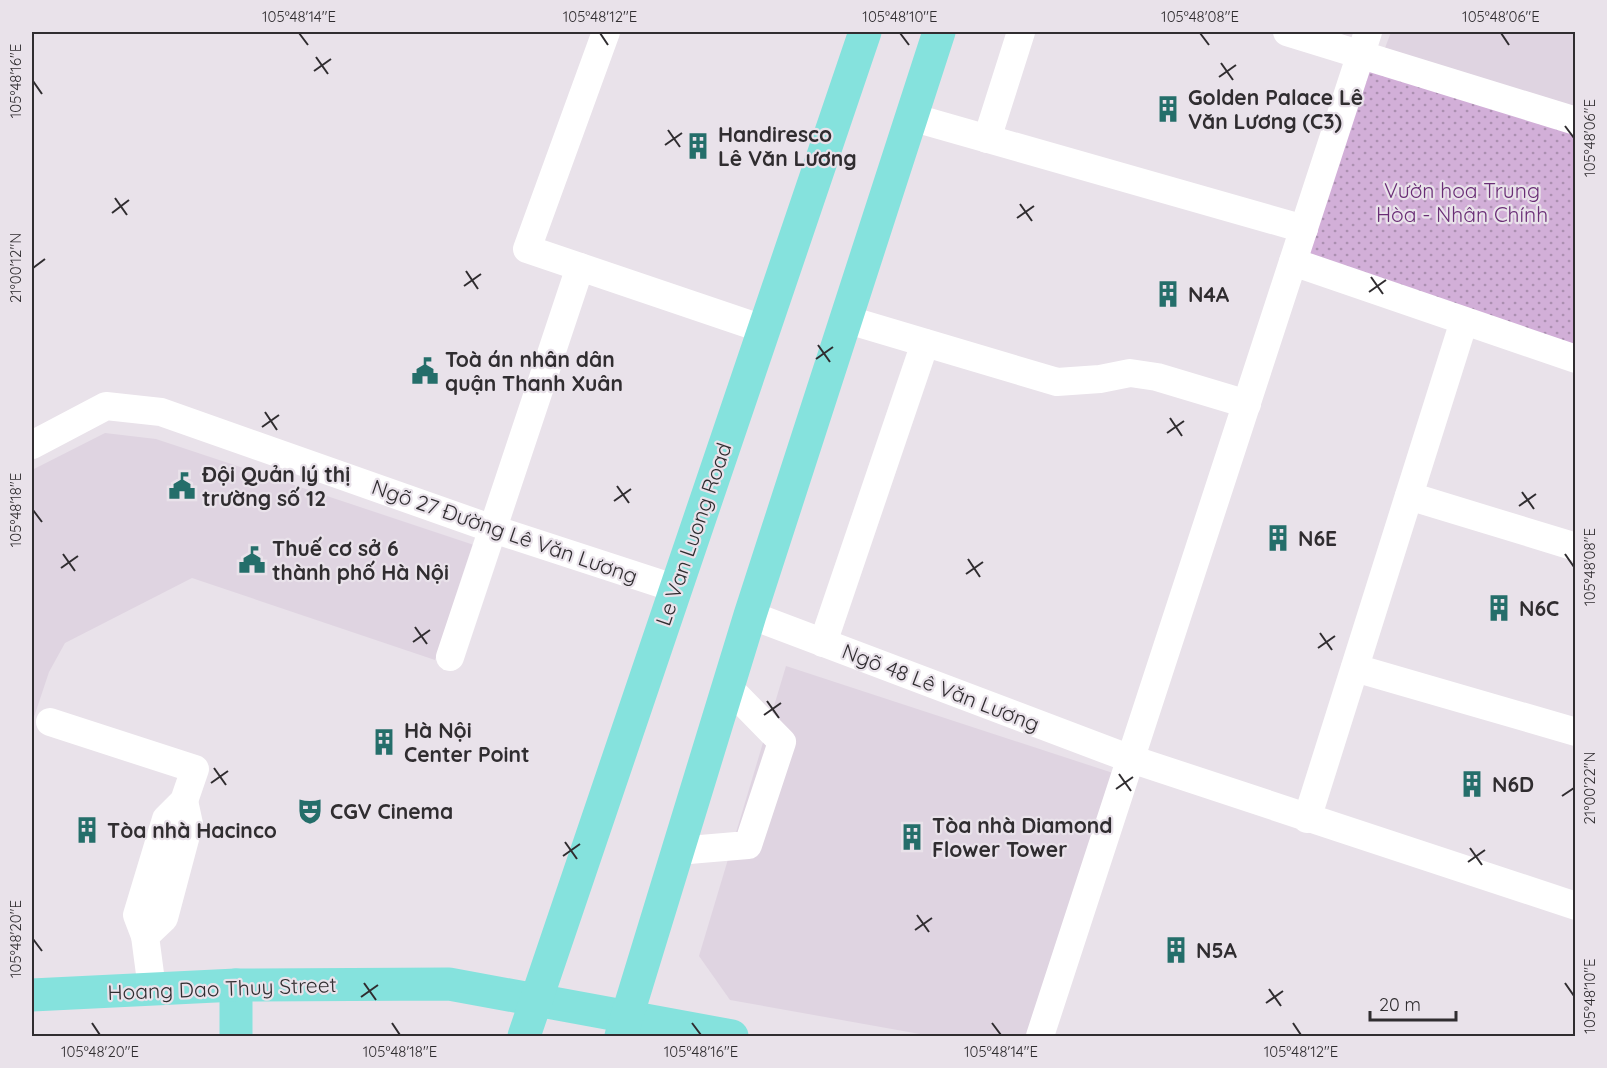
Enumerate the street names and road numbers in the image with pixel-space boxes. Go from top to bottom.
street label: Le Van Luong Road [649,439,737,629]
street label: Ngõ 27 Đường Lê Văn Lương [369,473,641,589]
street label: Ngõ 48 Lê Văn Lương [839,637,1043,737]
street label: Hoang Dao Thuy Street [107,971,337,1005]

